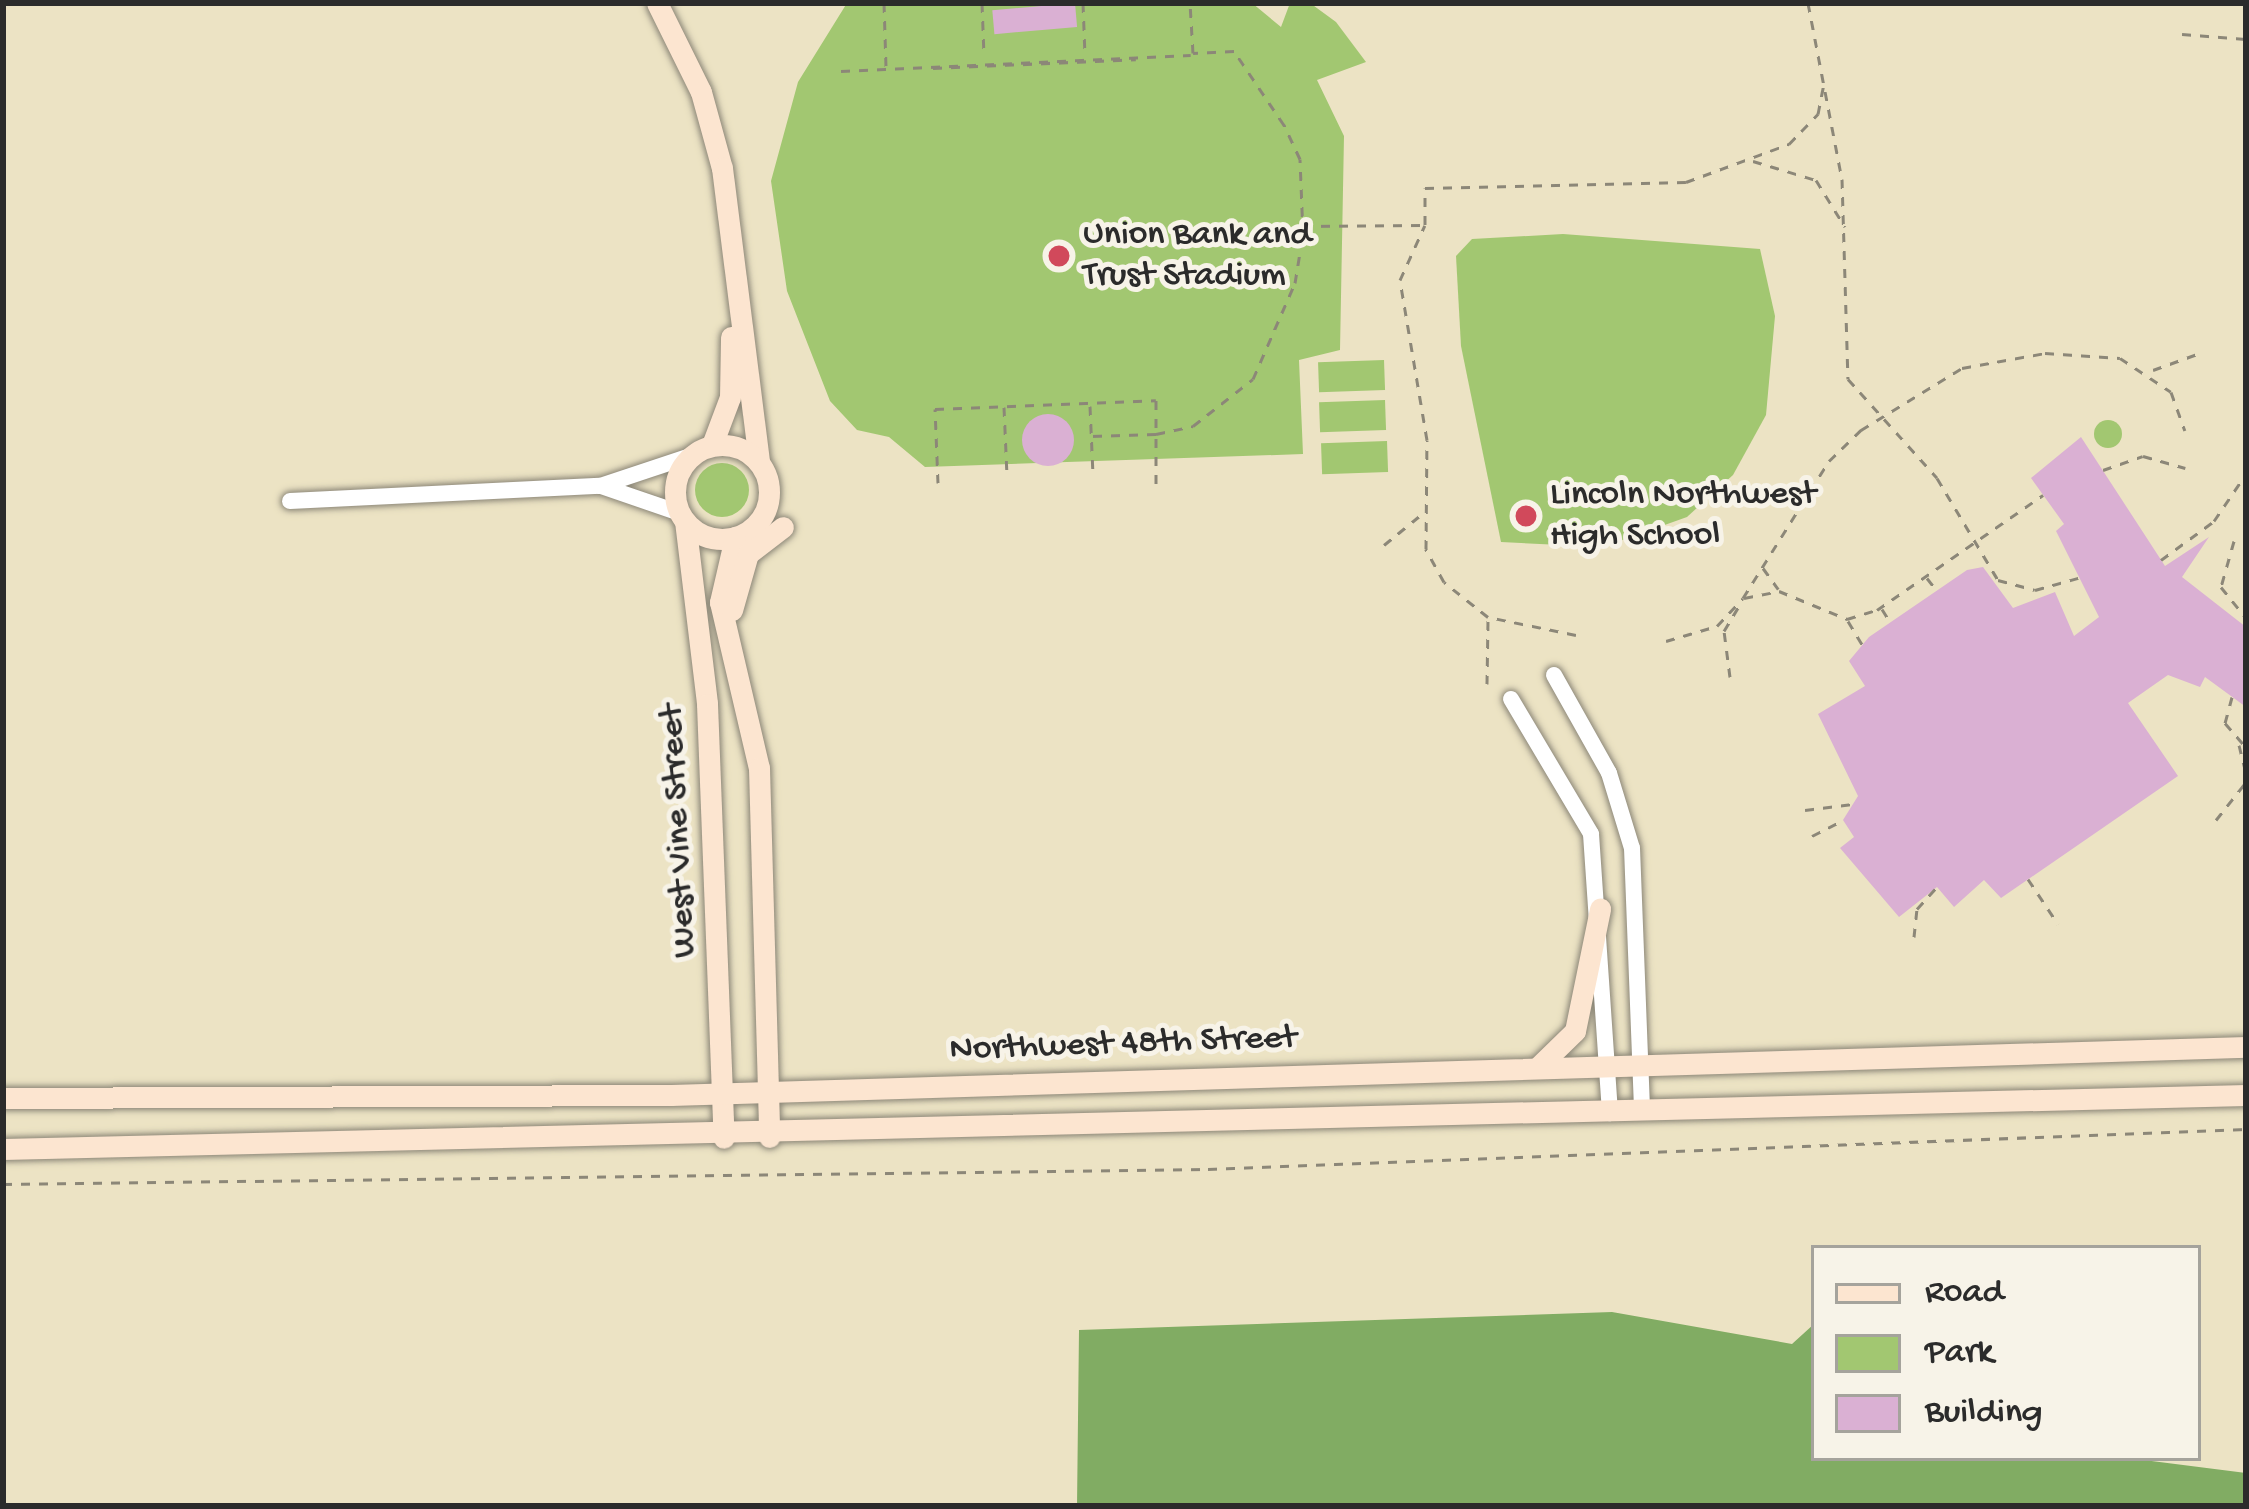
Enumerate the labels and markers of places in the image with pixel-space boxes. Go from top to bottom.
place label: Union Bank and Trust Stadium [1083,213,1311,298]
marker: Union Bank and Trust Stadium [1046,243,1072,269]
place label: Lincoln Northwest High School [1550,473,1816,558]
marker: Lincoln Northwest High School [1513,503,1539,529]

